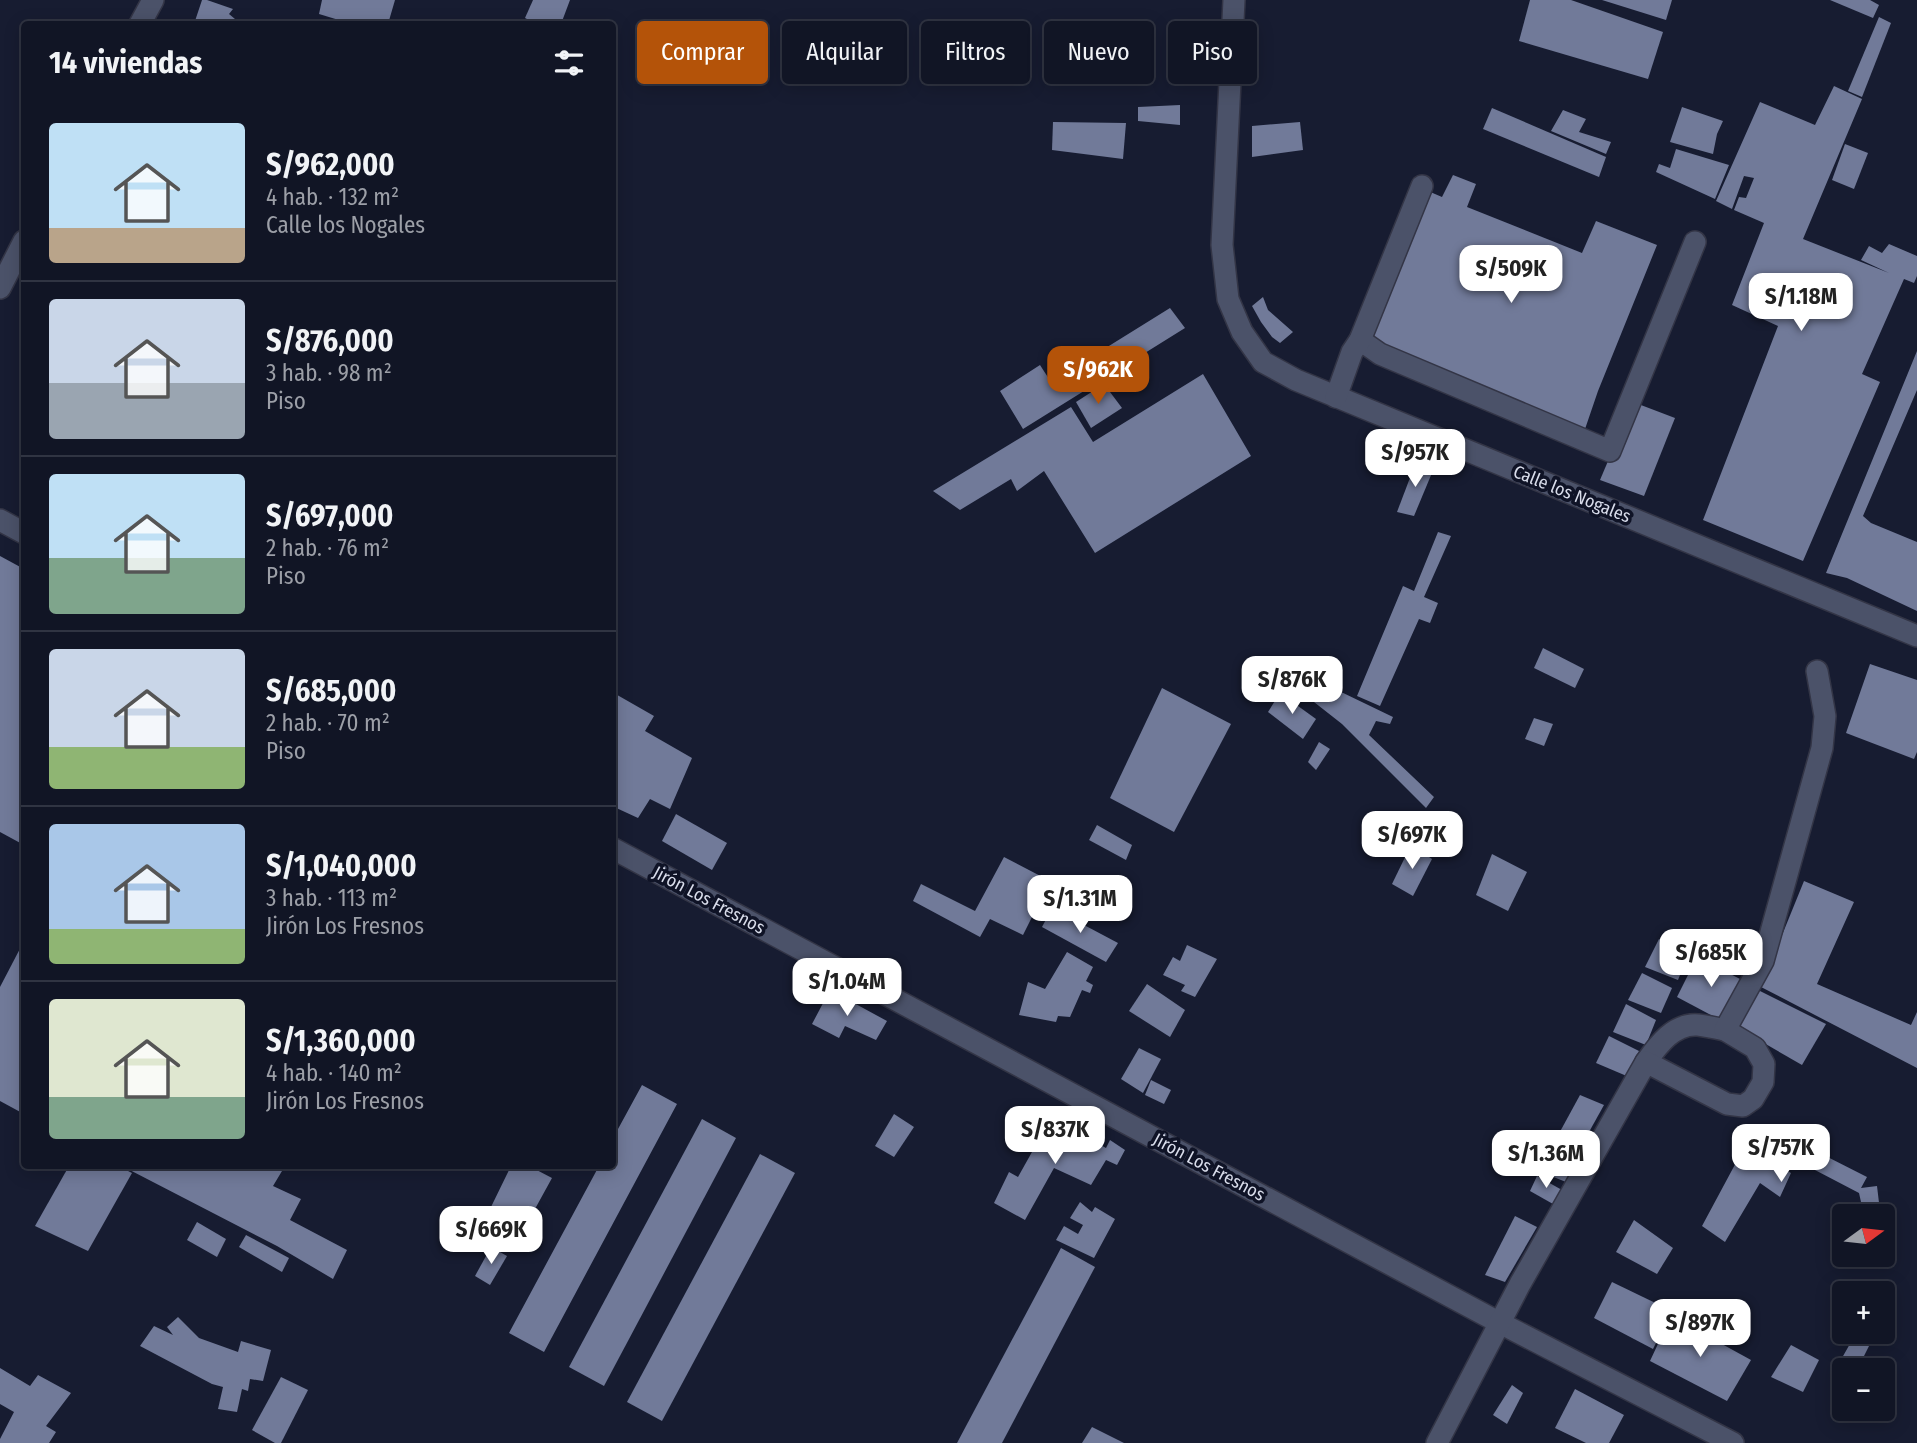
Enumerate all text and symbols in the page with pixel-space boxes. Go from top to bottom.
chip: Comprar [637,21,768,84]
chip: Alquilar [782,21,907,84]
chip: Filtros [921,21,1030,84]
chip: Nuevo [1044,21,1154,84]
chip: Piso [1168,21,1257,84]
icon: filters [550,44,588,82]
text: 14 viviendas [49,45,202,81]
text: S/962,000 [266,147,395,183]
icon: home [105,151,189,235]
text: 4 hab. · 132 m² [266,183,399,211]
text: Calle los Nogales [266,211,425,239]
pin: S/509K [1454,246,1568,305]
text: S/509K [1475,254,1547,282]
pin: S/1.18M [1736,274,1866,333]
text: S/1.18M [1765,282,1837,310]
text: S/876,000 [266,323,394,359]
icon: home [105,327,189,411]
pin: S/962K [1041,346,1155,406]
text: S/962K [1063,355,1133,383]
text: 3 hab. · 98 m² [266,359,392,387]
text: Piso [266,387,306,415]
pin: S/957K [1358,430,1472,489]
text: S/957K [1381,438,1449,466]
street label: Calle los Nogales [1510,460,1634,528]
text: S/697,000 [266,498,394,534]
icon: home [105,502,189,586]
text: 2 hab. · 76 m² [266,534,389,562]
text: Piso [266,562,306,590]
pin: S/876K [1235,656,1349,716]
text: S/876K [1258,665,1326,693]
text: S/685,000 [266,673,396,709]
icon: home [105,677,189,761]
text: 2 hab. · 70 m² [266,709,390,737]
text: Piso [266,737,306,765]
pin: S/697K [1355,812,1469,871]
text: S/697K [1378,820,1446,848]
text: S/1,040,000 [266,848,417,884]
icon: home [105,852,189,936]
street label: Jirón Los Fresnos [649,861,769,939]
pin: S/1.31M [1015,876,1145,935]
text: 3 hab. · 113 m² [266,884,397,912]
text: S/1.31M [1043,884,1117,912]
text: Jirón Los Fresnos [266,912,424,940]
pin: S/685K [1654,930,1768,989]
text: S/685K [1676,938,1746,966]
pin: S/1.04M [782,958,912,1018]
text: S/1.04M [809,967,885,995]
text: S/1,360,000 [266,1023,416,1059]
icon: home [105,1027,189,1111]
text: 4 hab. · 140 m² [266,1059,402,1087]
text: Jirón Los Fresnos [266,1087,424,1115]
pin: S/837K [998,1106,1112,1166]
text: S/837K [1021,1115,1089,1143]
pin: S/757K [1724,1124,1838,1184]
street label: Jirón Los Fresnos [1149,1128,1269,1206]
pin: S/1.36M [1481,1130,1611,1190]
text: S/757K [1748,1133,1814,1161]
text: S/1.36M [1508,1139,1584,1167]
north arrow [1832,1204,1895,1267]
map controls [1832,1204,1895,1421]
pin: S/669K [434,1206,548,1266]
text: S/669K [455,1215,527,1243]
button: + [1832,1281,1895,1344]
pin: S/897K [1643,1300,1757,1359]
text: S/897K [1666,1308,1734,1336]
button: − [1832,1358,1895,1421]

